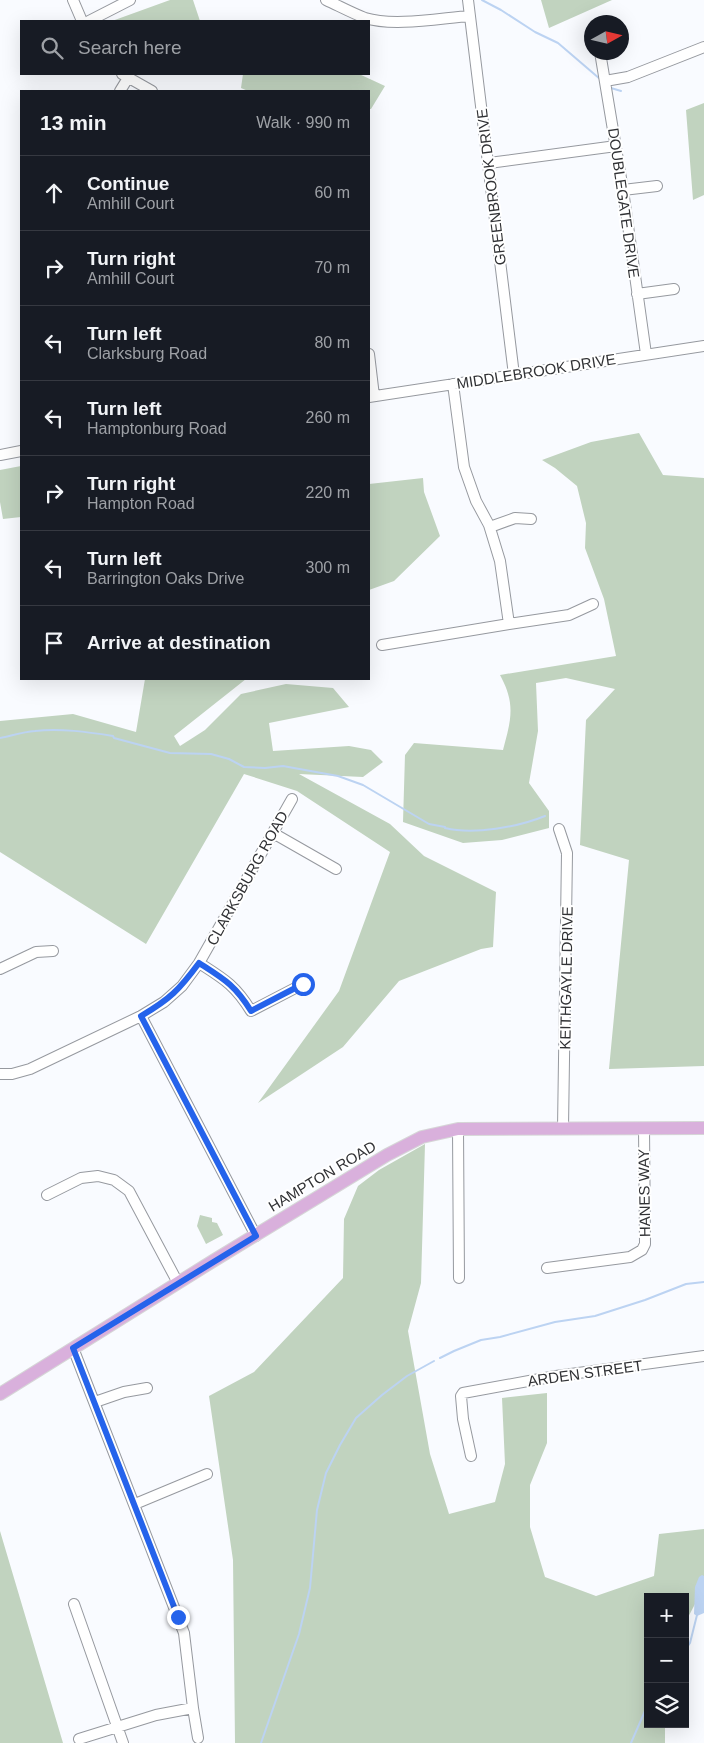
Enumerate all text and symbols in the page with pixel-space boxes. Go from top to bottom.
north arrow [584,15,629,60]
search box [20,20,370,75]
icon: search [38,34,66,62]
text: Search here [78,37,182,58]
street label: GREENBROOK DRIVE [473,108,509,266]
text: 13 min [40,111,107,134]
text: Walk · 990 m [256,114,350,131]
street label: DOUBLEGATE DRIVE [605,127,643,279]
text: Continue [87,173,169,194]
icon: ahead [40,179,68,207]
text: 60 m [314,184,350,201]
text: Amhill Court [87,195,174,212]
text: Turn right [87,248,175,269]
icon: right [40,254,68,282]
text: 70 m [314,259,350,276]
text: Amhill Court [87,270,174,287]
text: Turn left [87,323,162,344]
icon: left [40,329,68,357]
text: 80 m [314,334,350,351]
text: Clarksburg Road [87,345,207,362]
street label: MIDDLEBROOK DRIVE [455,350,617,392]
text: Turn left [87,398,162,419]
icon: left [40,404,68,432]
text: 260 m [306,409,350,426]
text: Hamptonburg Road [87,420,227,437]
text: Turn right [87,473,175,494]
icon: right [40,479,68,507]
text: 220 m [306,484,350,501]
text: Hampton Road [87,495,195,512]
text: Turn left [87,548,162,569]
icon: left [40,554,68,582]
text: 300 m [306,559,350,576]
text: Barrington Oaks Drive [87,570,244,587]
icon: arrive [40,629,68,657]
text: Arrive at destination [87,632,271,653]
street label: CLARKSBURG ROAD [203,808,291,948]
street label: KEITHGAYLE DRIVE [556,906,576,1050]
route start [292,973,315,996]
street label: HAMPTON ROAD [265,1137,379,1215]
street label: HANES WAY [635,1149,653,1237]
street label: ARDEN STREET [526,1357,644,1389]
map controls [644,1593,689,1728]
button: + [644,1593,689,1638]
route end [167,1606,190,1629]
button: − [644,1638,689,1683]
button: layers [644,1683,689,1728]

